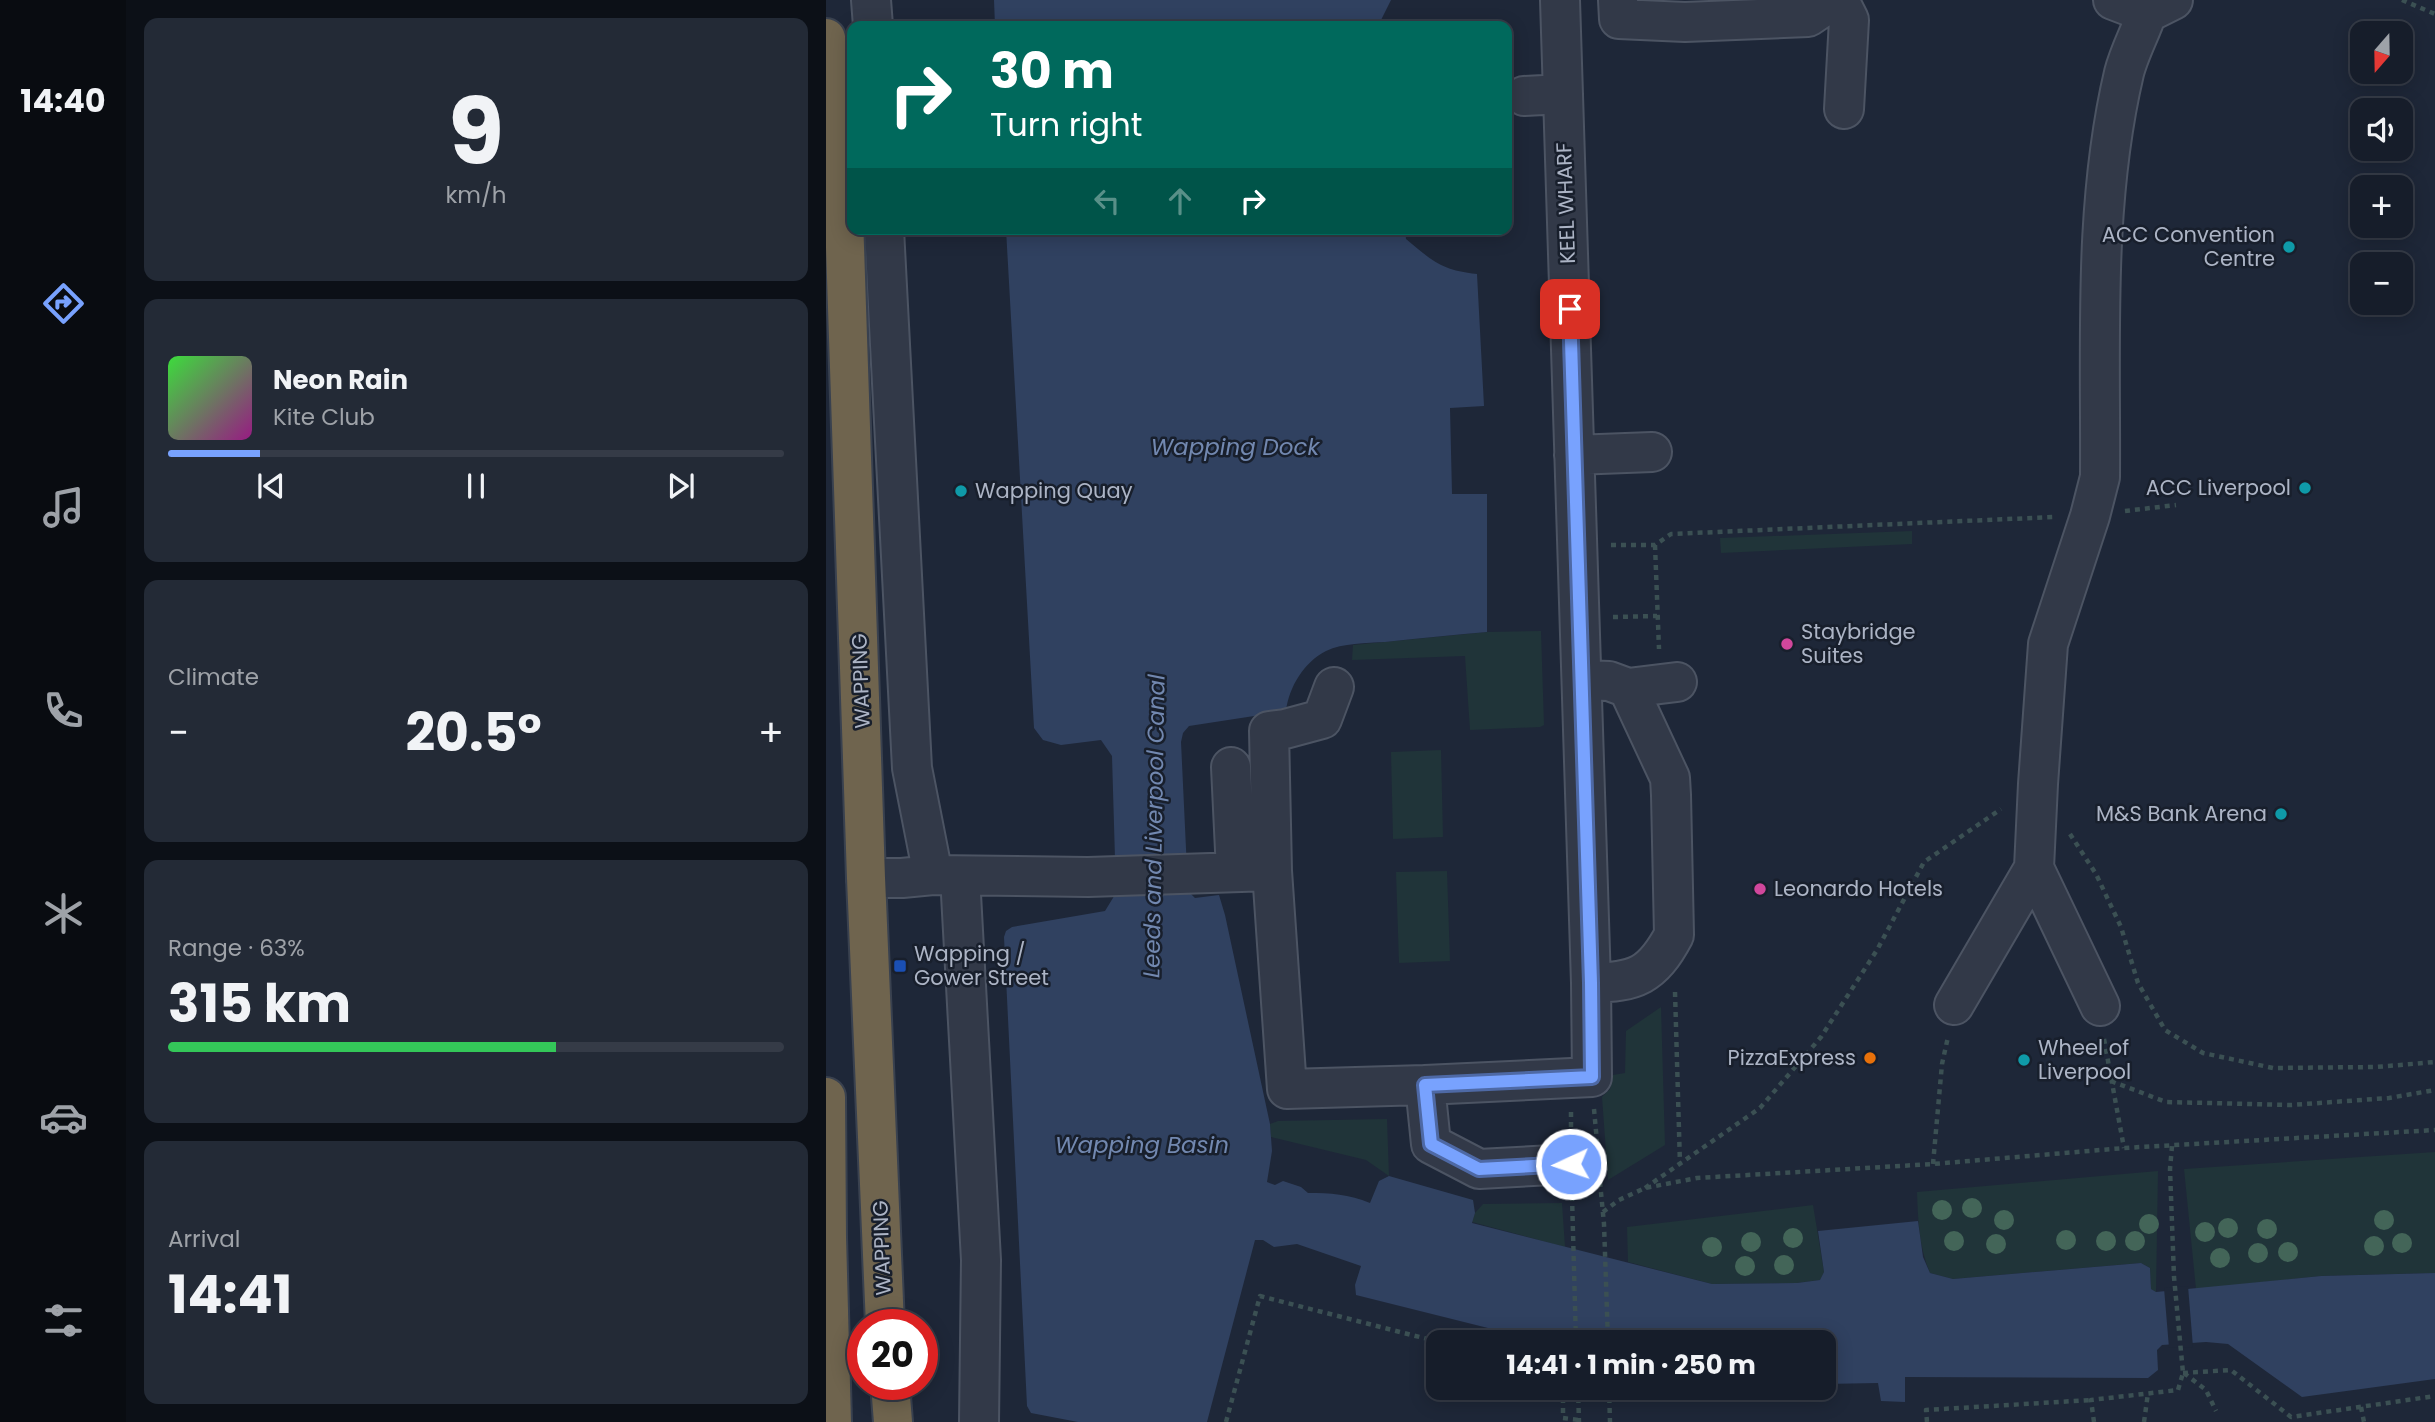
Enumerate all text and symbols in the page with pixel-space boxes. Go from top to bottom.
north arrow [2350,21,2413,84]
map controls [2350,21,2413,315]
text: 30 m [990,37,1114,105]
icon: right [875,49,966,140]
text: 9 [448,68,504,196]
text: 14:40 [20,78,106,123]
button: sound [2350,98,2413,161]
text: Turn right [990,102,1142,147]
street label: KEEL WHARF [1549,142,1582,264]
button: + [2350,175,2413,238]
text: km/h [445,179,507,211]
icon: left [1088,182,1126,220]
icon: ahead [1161,182,1199,220]
icon: right [1234,182,1272,220]
place label: ACC Convention Centre [2102,220,2275,273]
marker: ACC Convention Centre [2281,239,2297,255]
button: − [2350,252,2413,315]
icon: directions [39,279,88,328]
pin [1540,279,1600,339]
icon: arrive [1551,290,1589,328]
text: Neon Rain [273,362,408,398]
text: Kite Club [273,401,375,433]
water label: Wapping Dock [1151,431,1320,463]
icon: previous [252,467,290,505]
icon: pause [457,467,495,505]
icon: next [662,467,700,505]
place label: ACC Liverpool [2146,473,2291,502]
place label: Wapping Quay [975,476,1133,505]
marker: ACC Liverpool [2297,480,2313,496]
icon: music [39,483,88,532]
marker: Wapping Quay [953,483,969,499]
place label: Staybridge Suites [1801,617,1916,670]
street label: WAPPING [844,633,877,729]
marker: Staybridge Suites [1779,636,1795,652]
text: Climate [168,661,259,693]
water label: Leeds and Liverpool Canal [1135,674,1173,978]
icon: phone [39,686,88,735]
text: 20.5° [405,696,542,769]
text: − [168,706,189,759]
text: + [758,706,784,759]
place label: M&S Bank Arena [2096,799,2267,828]
marker: M&S Bank Arena [2273,806,2289,822]
place label: Leonardo Hotels [1774,874,1943,903]
marker: Leonardo Hotels [1752,881,1768,897]
icon: climate [39,889,88,938]
text: Range · 63% [168,932,305,964]
place label: Wapping / Gower Street [914,939,1049,992]
marker: Wapping / Gower Street [892,958,908,974]
text: 315 km [168,967,351,1040]
place label: Wheel of Liverpool [2038,1033,2131,1086]
place label: PizzaExpress [1728,1043,1856,1072]
marker: PizzaExpress [1862,1050,1878,1066]
marker: Wheel of Liverpool [2016,1052,2032,1068]
icon: car [39,1093,88,1142]
position arrow [1534,1127,1608,1201]
water label: Wapping Basin [1055,1129,1229,1161]
street label: WAPPING [865,1200,898,1296]
text: Arrival [168,1223,240,1255]
text: 14:41 [168,1258,292,1331]
icon: filters [39,1296,88,1345]
speed limit sign: 20 [847,1309,938,1400]
text: 14:41 · 1 min · 250 m [1506,1347,1756,1383]

